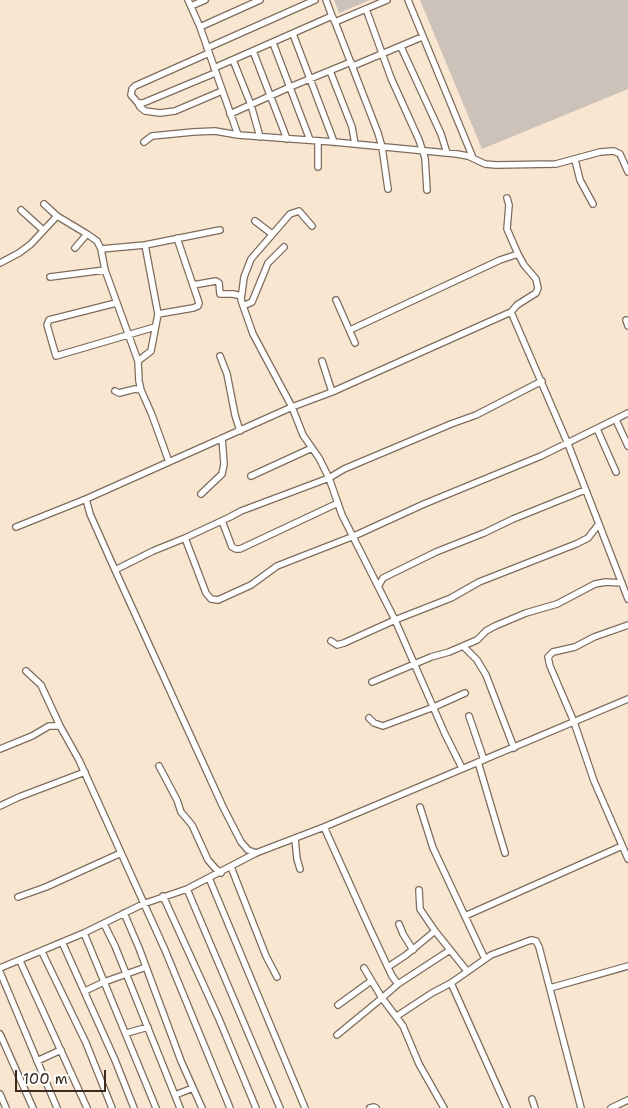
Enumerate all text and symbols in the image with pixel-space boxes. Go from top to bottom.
scale bar [18,1060,109,1092]
text: 100 m [23,1069,68,1089]

